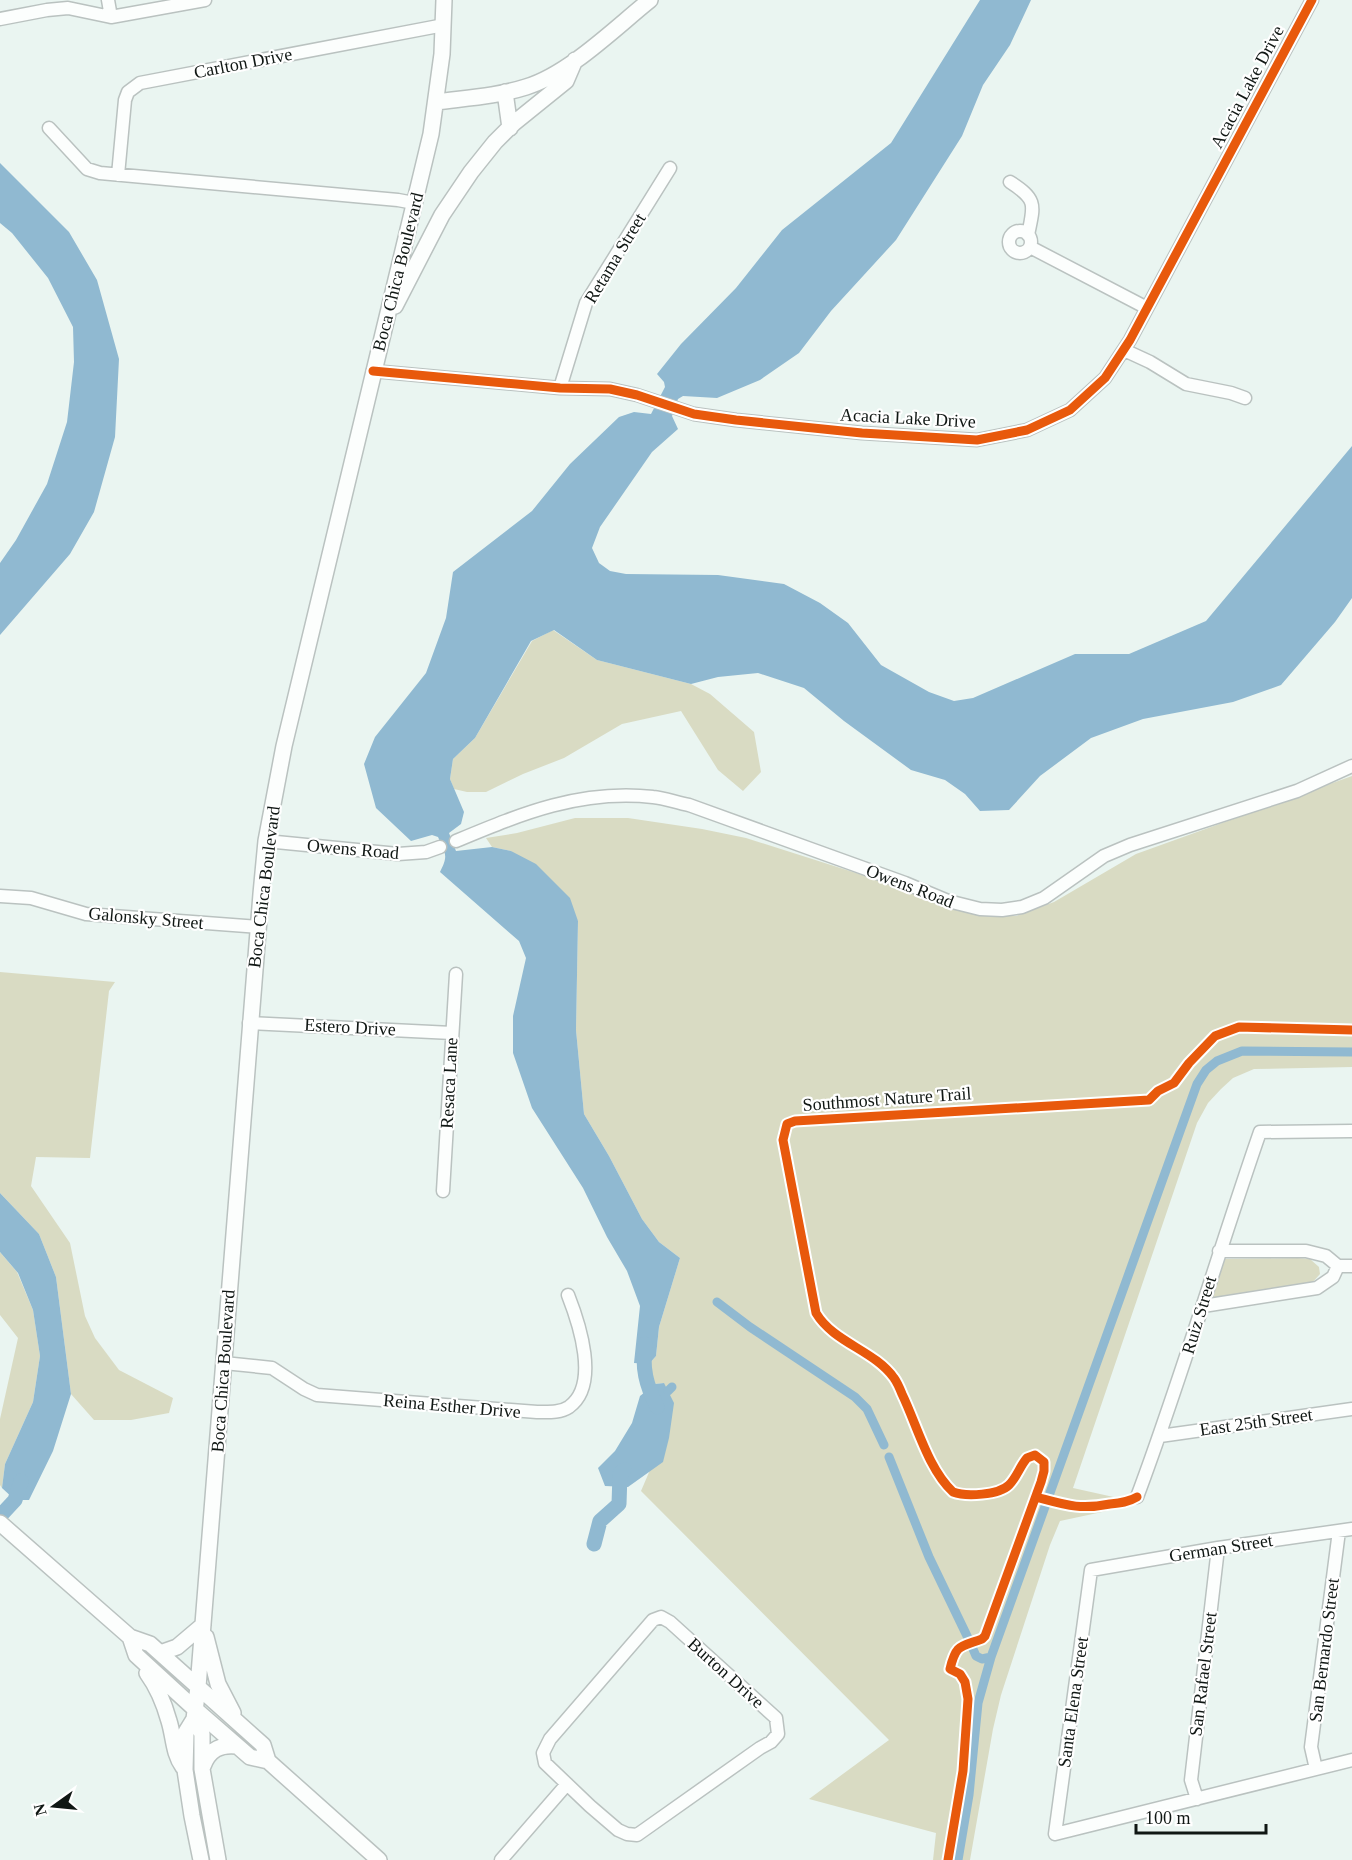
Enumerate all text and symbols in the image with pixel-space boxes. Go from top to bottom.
street label: Acacia Lake Drive [1206,22,1288,152]
street label: Carlton Drive [192,44,294,82]
street label: Boca Chica Boulevard [369,191,427,353]
street label: Retama Street [580,209,650,307]
street label: Acacia Lake Drive [840,404,976,432]
street label: Boca Chica Boulevard [244,805,284,969]
street label: Owens Road [306,835,400,863]
street label: Owens Road [863,860,957,912]
street label: Galonsky Street [88,903,204,933]
street label: Estero Drive [304,1015,396,1039]
street label: Resaca Lane [437,1037,461,1129]
street label: Southmost Nature Trail [802,1083,972,1115]
street label: Ruiz Street [1178,1274,1220,1356]
street label: Boca Chica Boulevard [207,1289,239,1453]
street label: Reina Esther Drive [382,1390,522,1422]
street label: East 25th Street [1198,1404,1314,1440]
street label: German Street [1168,1530,1274,1566]
street label: San Bernardo Street [1305,1577,1343,1723]
street label: San Rafael Street [1185,1611,1221,1737]
street label: Burton Drive [684,1634,768,1712]
street label: Santa Elena Street [1054,1635,1092,1769]
north arrow [24,1776,84,1836]
scale bar [1136,1797,1266,1835]
text: N [30,1802,50,1818]
text: 100 m [1145,1808,1191,1828]

